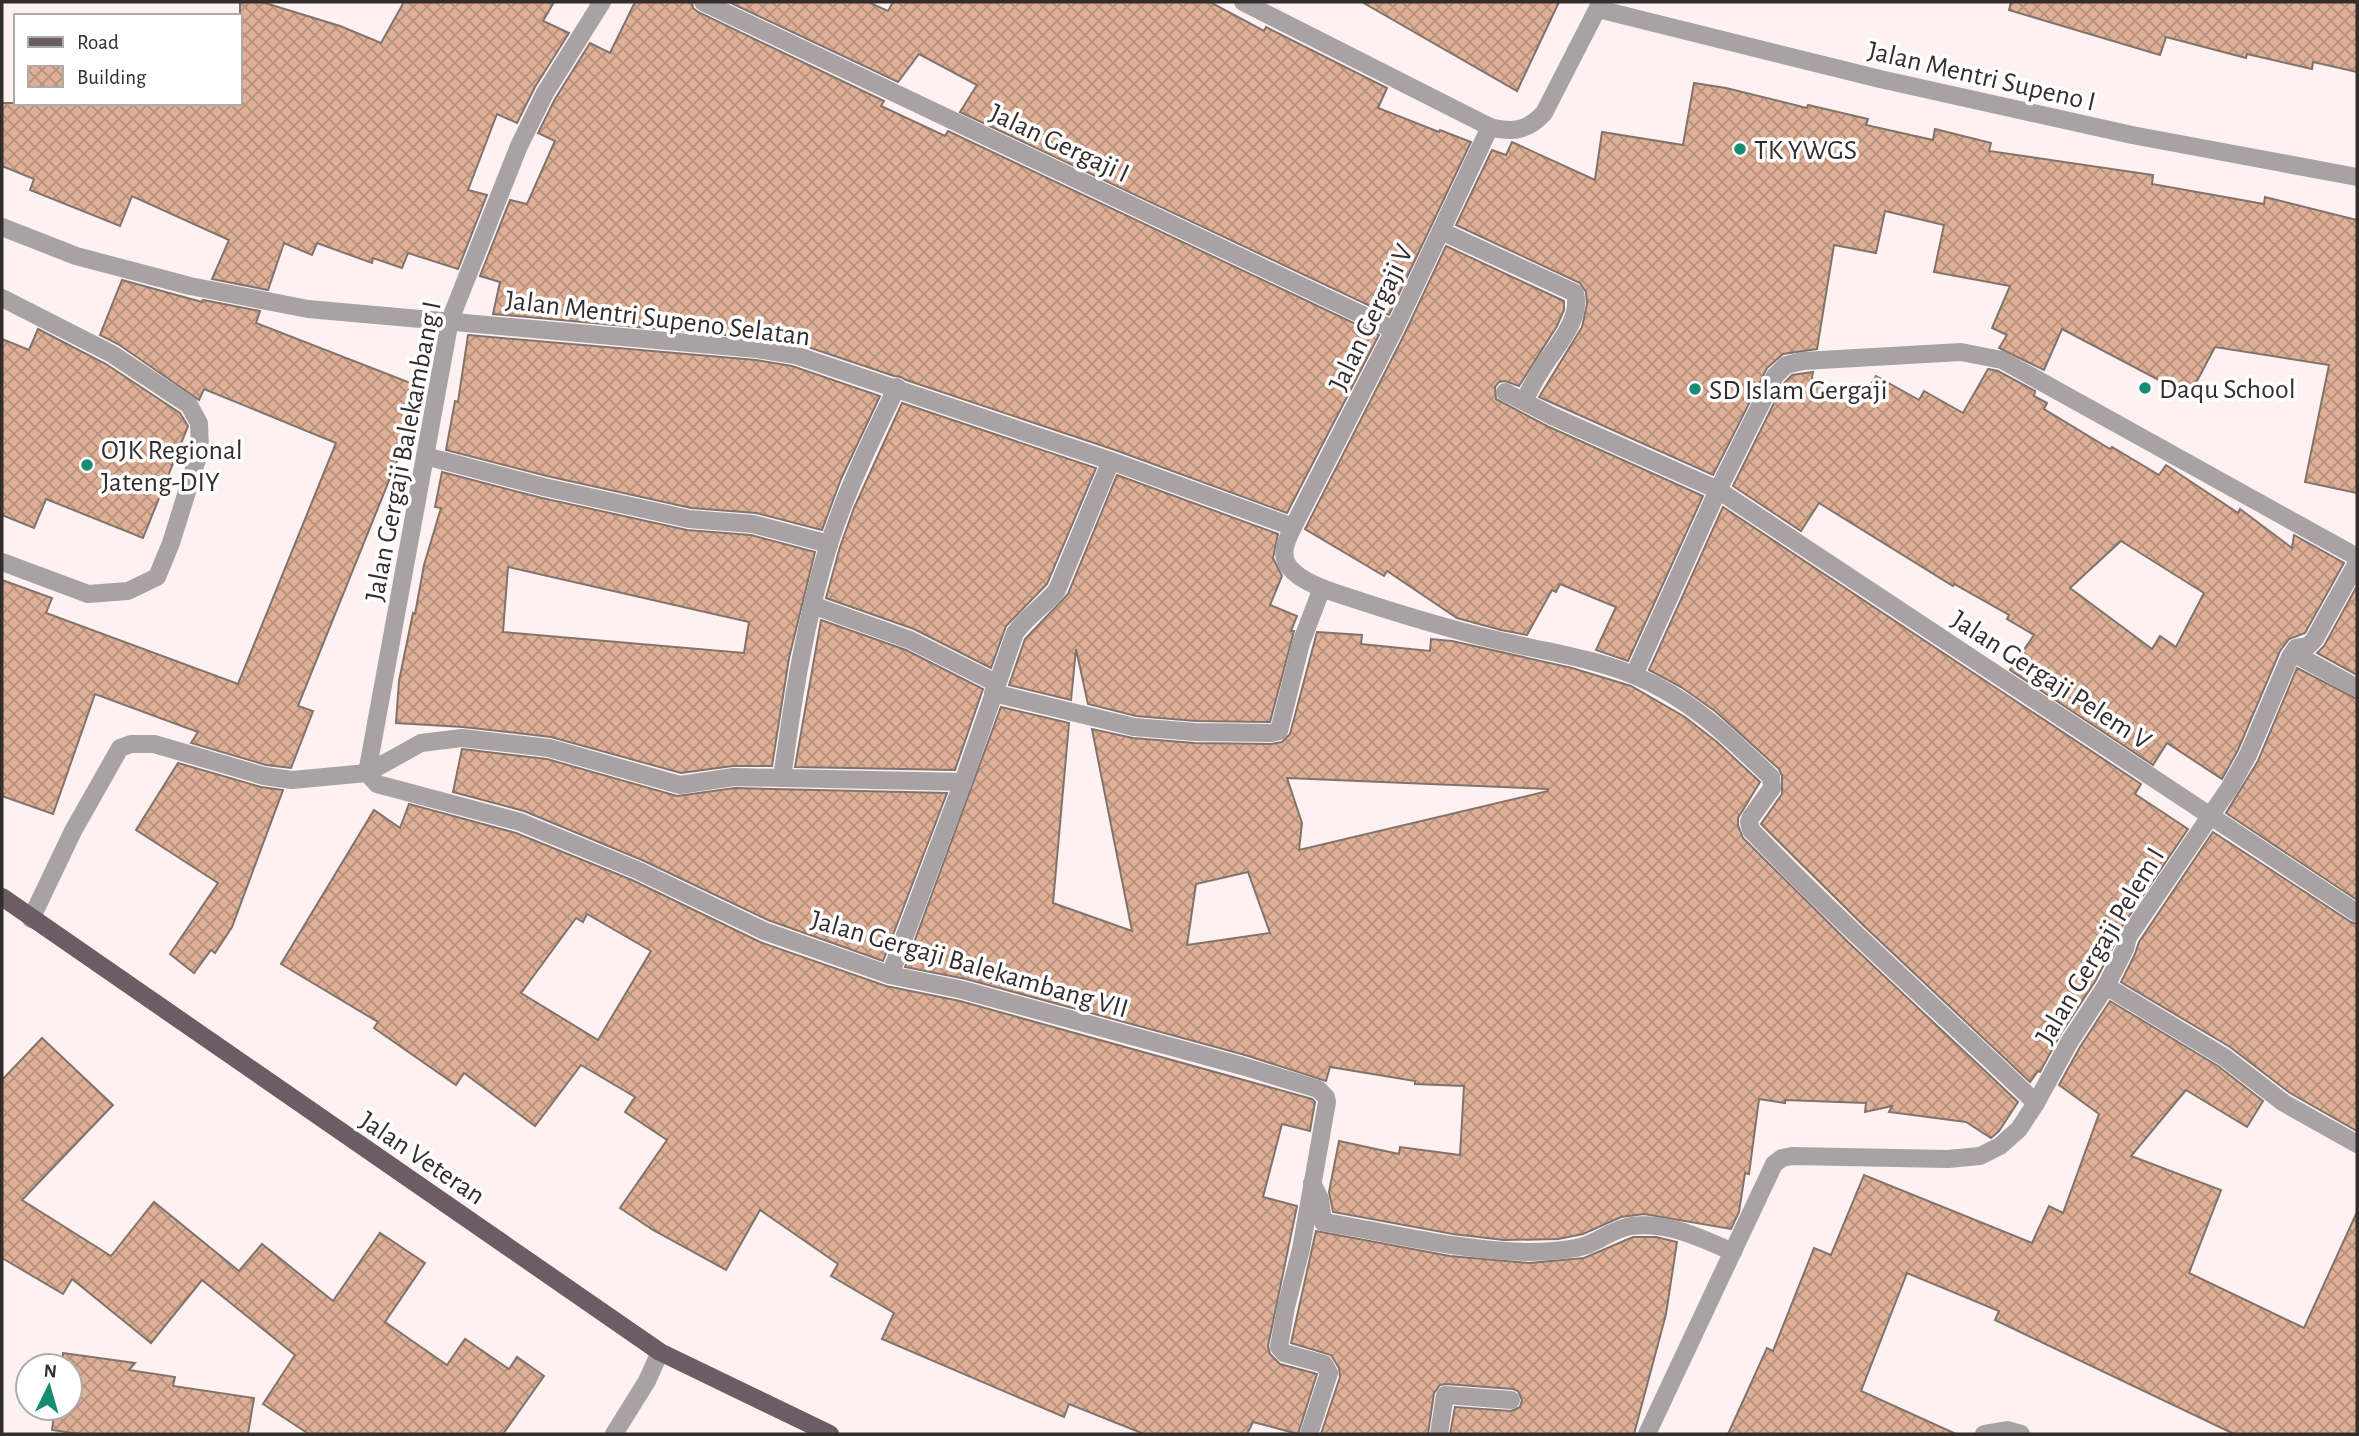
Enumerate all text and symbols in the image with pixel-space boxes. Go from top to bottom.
legend [14,14,242,105]
text: Road [77,32,119,53]
street label: Jalan Mentri Supeno I [1865,37,2098,117]
text: Building [77,67,147,88]
street label: Jalan Gergaji I [985,99,1133,188]
place label: TK YWGS [1754,137,1857,165]
marker: TK YWGS [1732,141,1748,157]
street label: Jalan Gergaji V [1324,240,1419,395]
street label: Jalan Mentri Supeno Selatan [504,286,812,352]
street label: Jalan Gergaji Balekambang I [361,299,447,604]
place label: Daqu School [2159,376,2296,404]
place label: SD Islam Gergaji [1709,377,1887,405]
marker: Daqu School [2137,380,2153,396]
marker: SD Islam Gergaji [1687,381,1703,397]
place label: OJK Regional Jateng-DIY [101,437,243,497]
marker: OJK Regional Jateng-DIY [79,457,95,473]
street label: Jalan Gergaji Pelem V [1946,606,2156,756]
street label: Jalan Gergaji Pelem I [2031,843,2170,1049]
street label: Jalan Gergaji Balekambang VII [808,906,1131,1024]
street label: Jalan Veteran [354,1107,490,1211]
north arrow [14,1352,84,1422]
text: N [43,1362,58,1382]

